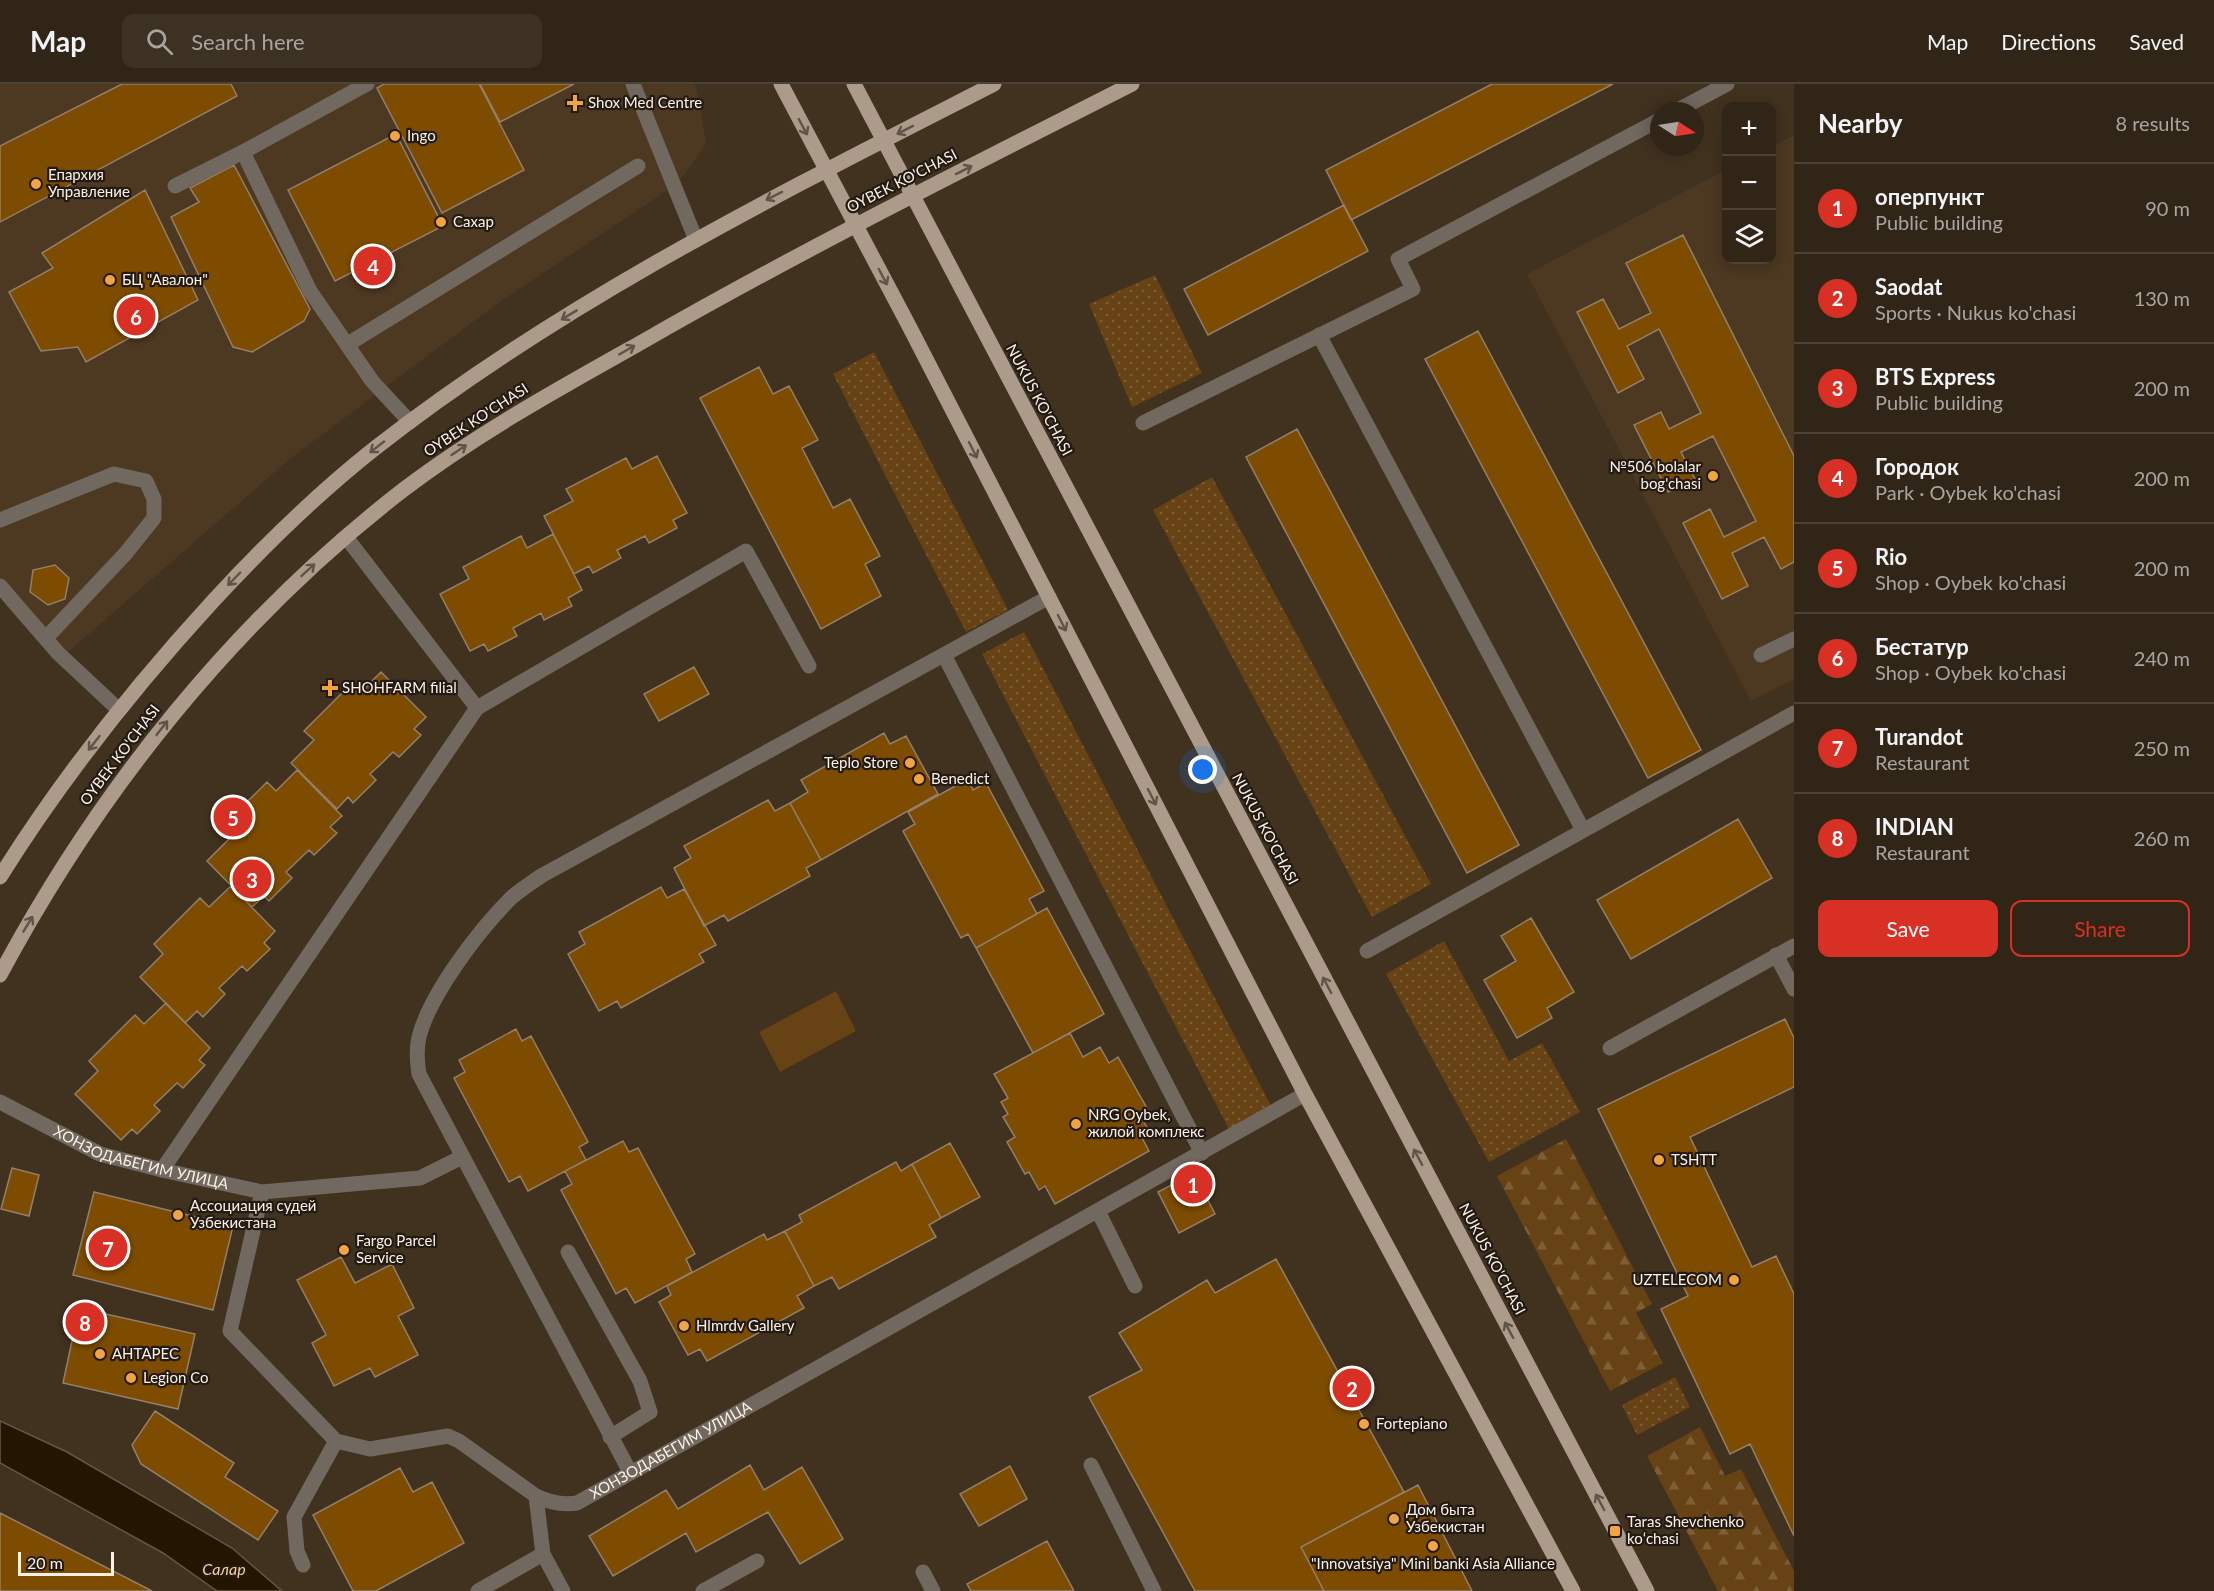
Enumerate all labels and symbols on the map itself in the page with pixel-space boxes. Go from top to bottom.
place label: Shox Med Centre [588,93,702,111]
marker: Shox Med Centre [566,94,584,112]
north arrow [1650,102,1704,156]
one-way arrow [797,118,809,135]
one-way arrow [896,125,914,136]
place label: Ingo [407,126,436,144]
marker: Ingo [388,129,402,143]
street label: OYBEK KO'CHASI [843,145,960,216]
one-way arrow [955,163,973,175]
place label: Епархия Управление [48,165,130,200]
marker: Епархия Управление [29,177,43,191]
one-way arrow [765,191,783,203]
place label: Сахар [453,212,494,230]
marker: Сахар [434,215,448,229]
pin: 4 [354,244,392,288]
one-way arrow [877,268,889,285]
place label: БЦ "Авалон" [122,270,208,288]
marker: БЦ "Авалон" [103,273,117,287]
pin: 6 [116,294,156,338]
one-way arrow [561,310,578,322]
street label: NUKUS KO'CHASI [1003,341,1077,458]
one-way arrow [618,344,635,356]
street label: OYBEK KO'CHASI [420,379,531,460]
one-way arrow [369,440,385,453]
one-way arrow [967,441,979,458]
one-way arrow [451,444,467,456]
place label: №506 bolalar bog'chasi [1609,457,1702,492]
marker: №506 bolalar bog'chasi [1706,469,1720,483]
one-way arrow [301,563,316,577]
one-way arrow [228,571,242,586]
one-way arrow [1057,614,1069,632]
place label: SHOHFARM filial [342,678,457,696]
marker: SHOHFARM filial [323,681,337,695]
street label: OYBEK KO'CHASI [76,701,163,808]
one-way arrow [155,721,168,737]
one-way arrow [87,735,100,751]
place label: Teplo Store [824,753,898,771]
your location [1188,755,1217,784]
marker: Teplo Store [903,756,917,770]
place label: Benedict [931,769,990,787]
street label: NUKUS KO'CHASI [1229,770,1303,887]
marker: Benedict [912,772,926,786]
one-way arrow [1147,787,1158,805]
pin: 5 [214,794,252,840]
pin: 3 [232,856,272,902]
one-way arrow [22,916,34,933]
one-way arrow [1321,976,1332,994]
place label: NRG Oybek, жилой комплекс [1088,1105,1205,1140]
marker: NRG Oybek, жилой комплекс [1069,1117,1083,1131]
street label: ХОНЗОДАБЕГИМ УЛИЦА [51,1122,231,1193]
one-way arrow [1412,1149,1424,1166]
place label: TSHTT [1671,1150,1717,1168]
marker: TSHTT [1652,1153,1666,1167]
pin: 1 [1174,1162,1212,1206]
place label: Ассоциация судей Узбекистана [190,1196,316,1231]
street label: NUKUS KO'CHASI [1456,1200,1530,1317]
marker: Ассоциация судей Узбекистана [171,1208,185,1222]
pin: 7 [88,1226,128,1270]
place label: Fargo Parcel Service [356,1231,436,1266]
marker: Fargo Parcel Service [337,1243,351,1257]
place label: UZTELECOM [1633,1270,1722,1288]
marker: UZTELECOM [1727,1273,1741,1287]
pin: 8 [66,1300,104,1344]
place label: Hlmrdv Gallery [696,1316,795,1334]
marker: Hlmrdv Gallery [677,1319,691,1333]
one-way arrow [1503,1321,1514,1339]
place label: АНТАРЕС [112,1344,179,1362]
marker: АНТАРЕС [93,1347,107,1361]
pin: 2 [1332,1366,1372,1410]
place label: Legion Co [143,1368,209,1386]
marker: Legion Co [124,1371,138,1385]
street label: ХОНЗОДАБЕГИМ УЛИЦА [586,1396,755,1502]
place label: Fortepiano [1376,1414,1447,1432]
marker: Fortepiano [1357,1417,1371,1431]
one-way arrow [1594,1494,1606,1511]
place label: Дом быта Узбекистан [1406,1500,1485,1535]
marker: Дом быта Узбекистан [1387,1512,1401,1526]
place label: Taras Shevchenko koʻchasi [1627,1512,1744,1547]
marker: Taras Shevchenko koʻchasi [1608,1524,1622,1538]
marker: "Innovatsiya" Mini banki Asia Alliance [1426,1539,1440,1553]
scale bar [18,1549,114,1576]
place label: "Innovatsiya" Mini banki Asia Alliance [1311,1554,1555,1572]
water label: Салар [202,1559,246,1578]

